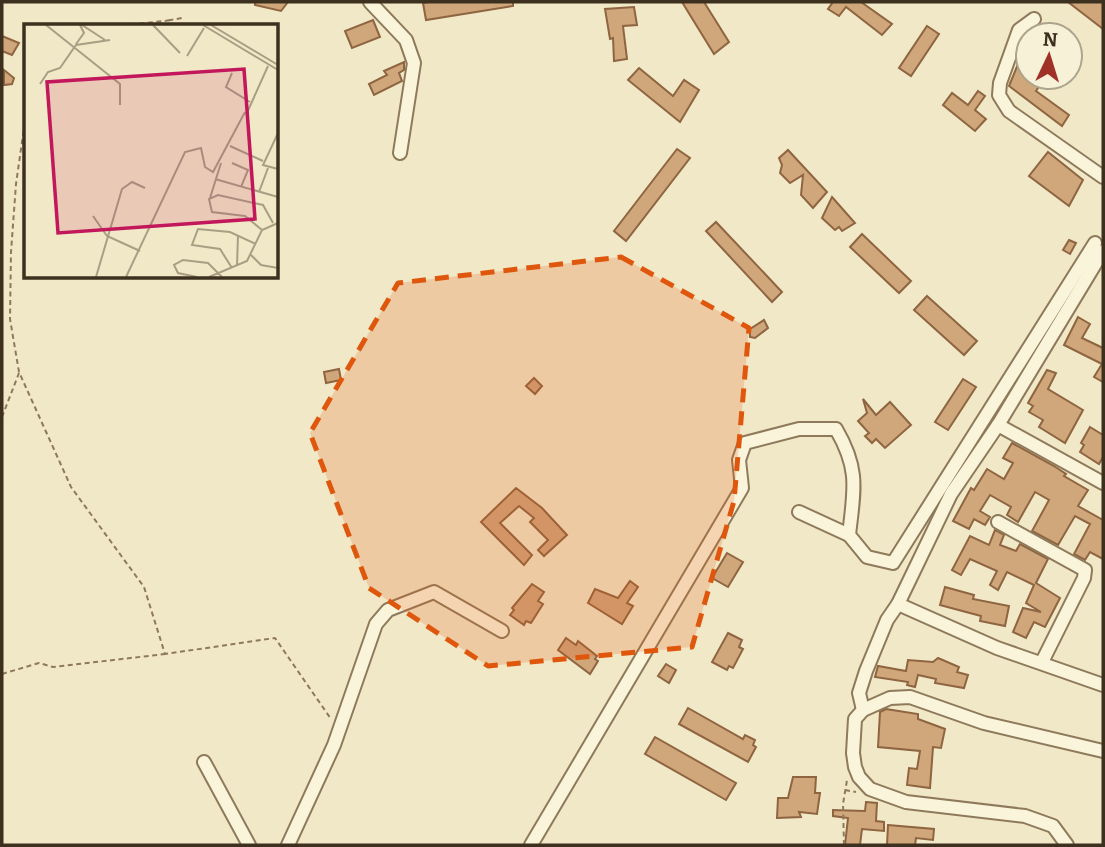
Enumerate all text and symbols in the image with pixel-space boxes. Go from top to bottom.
north arrow [1014,21,1084,91]
inset map [24,24,278,278]
text: N [1042,28,1059,52]

